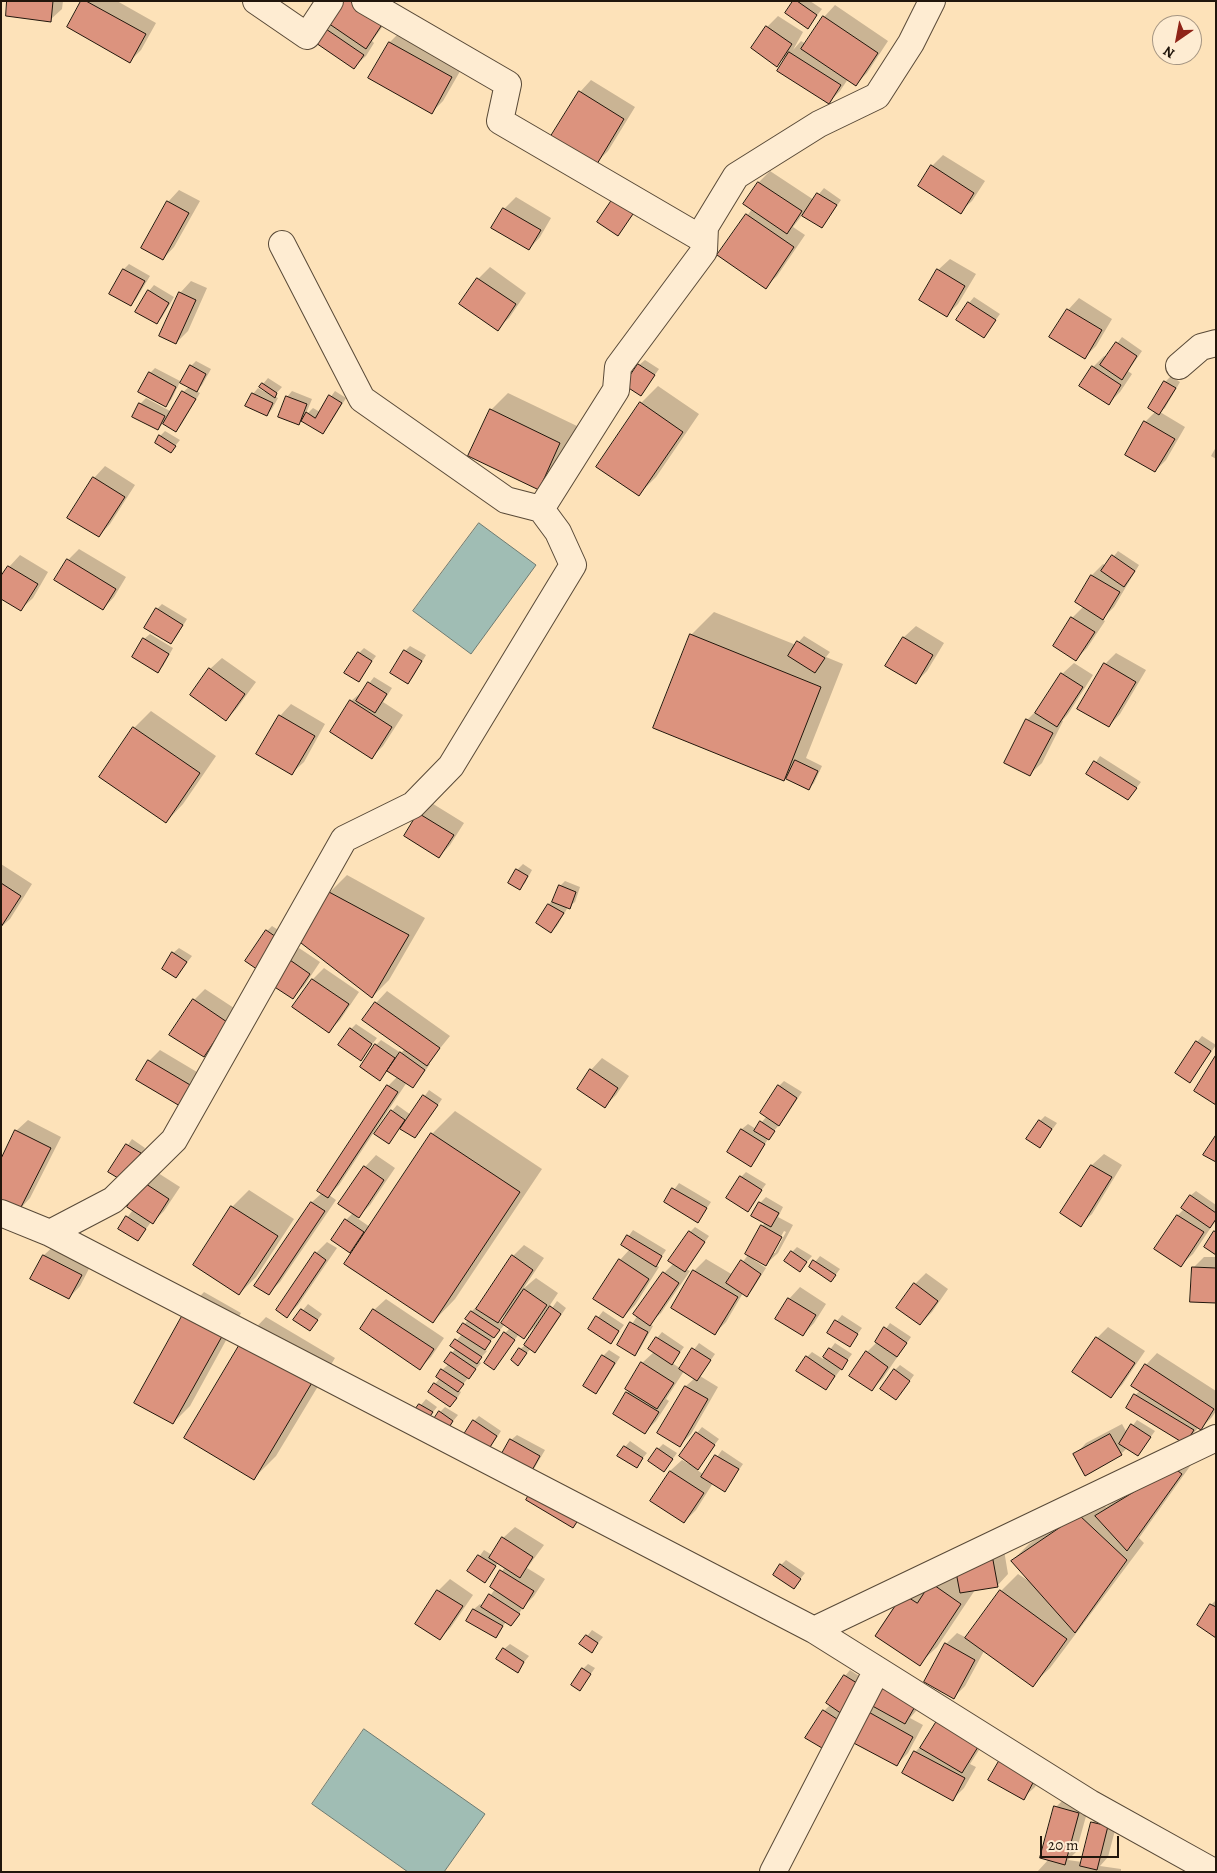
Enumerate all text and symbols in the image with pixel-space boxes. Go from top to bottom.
north arrow [1152,15,1202,65]
text: N [1160,41,1179,63]
scale bar [1042,1826,1121,1858]
text: 20 m [1048,1835,1079,1855]

